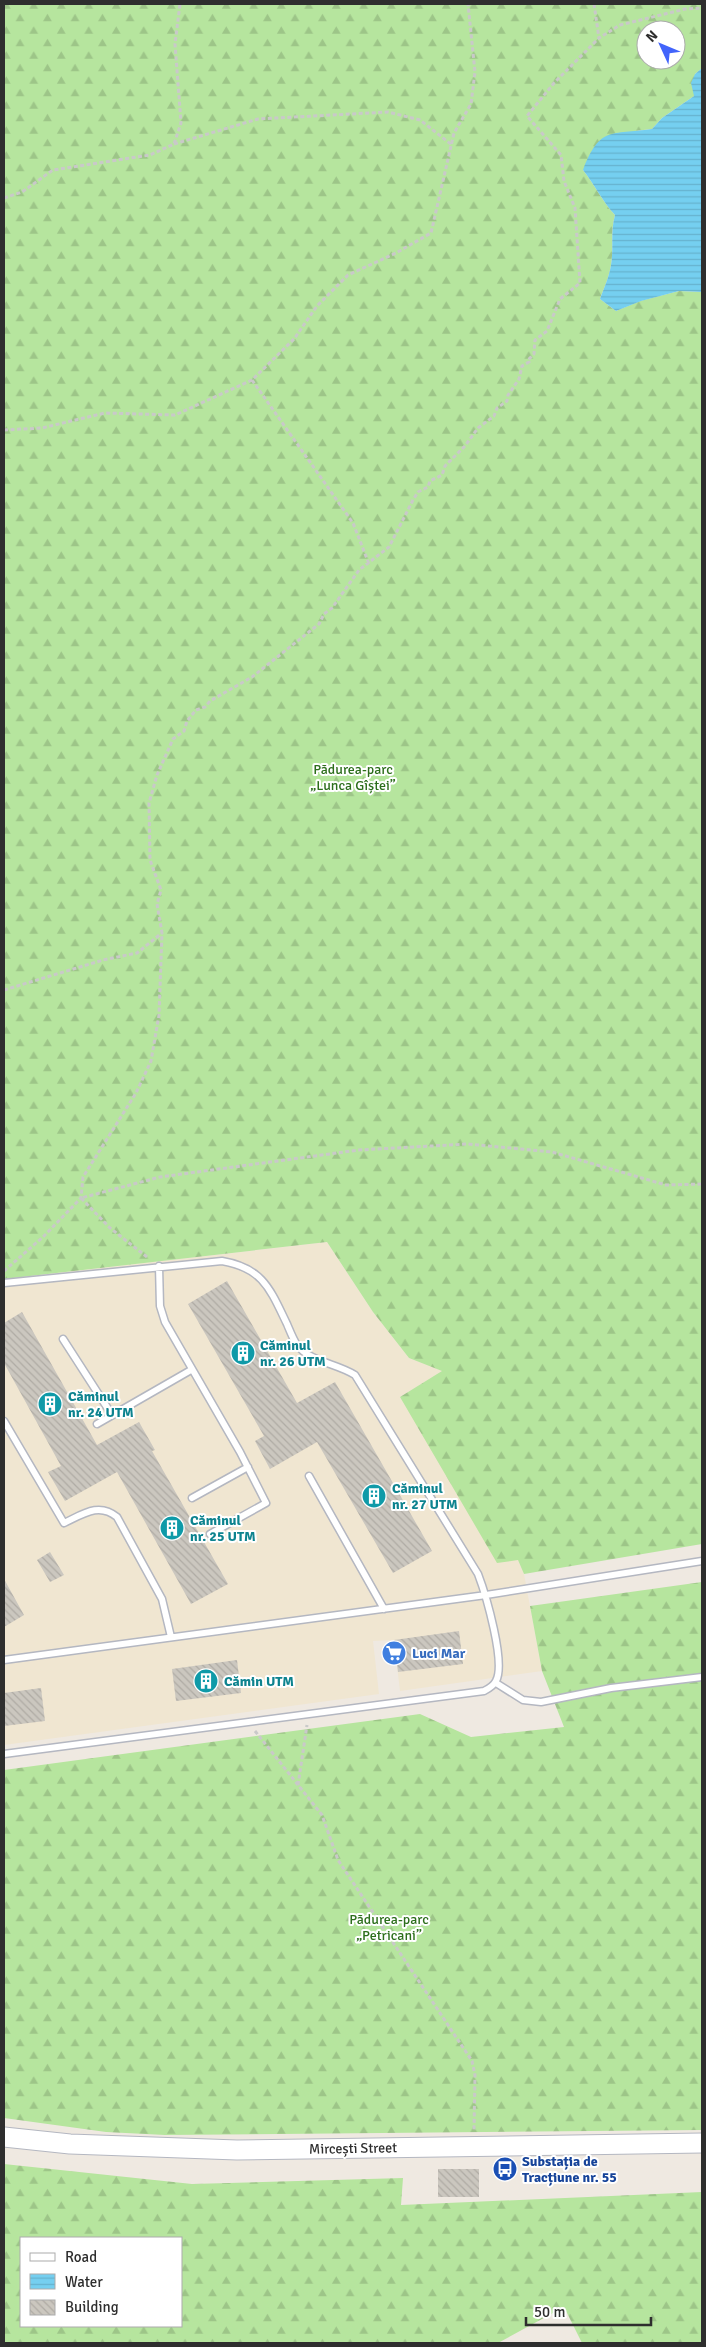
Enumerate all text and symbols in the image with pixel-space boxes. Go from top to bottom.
north arrow [636,20,686,70]
text: N [643,27,662,46]
park label: Pădurea-parc „Lunca Gîștei” [310,761,396,794]
place label: Căminul nr. 26 UTM [260,1337,326,1370]
building icon: Căminul nr. 26 UTM [230,1340,256,1366]
place label: Căminul nr. 24 UTM [68,1388,134,1421]
building icon: Căminul nr. 24 UTM [37,1391,63,1417]
place label: Căminul nr. 27 UTM [392,1480,458,1513]
building icon: Căminul nr. 27 UTM [361,1483,387,1509]
place label: Căminul nr. 25 UTM [190,1512,256,1545]
building icon: Căminul nr. 25 UTM [159,1515,185,1541]
supermarket icon: Luci Mar [381,1640,407,1666]
place label: Luci Mar [412,1645,466,1662]
building icon: Cămin UTM [193,1668,219,1694]
place label: Cămin UTM [224,1673,294,1690]
park label: Pădurea-parc „Petricani” [349,1911,429,1944]
street label: Mircești Street [309,2139,397,2158]
place label: Substația de Tracțiune nr. 55 [522,2153,617,2186]
bus stop icon: Substația de Tracțiune nr. 55 [492,2156,518,2182]
legend [20,2237,182,2327]
text: Road [65,2248,97,2266]
text: Water [65,2273,103,2291]
scale bar [526,2294,651,2326]
text: Building [65,2298,119,2316]
text: 50 m [534,2303,565,2321]

